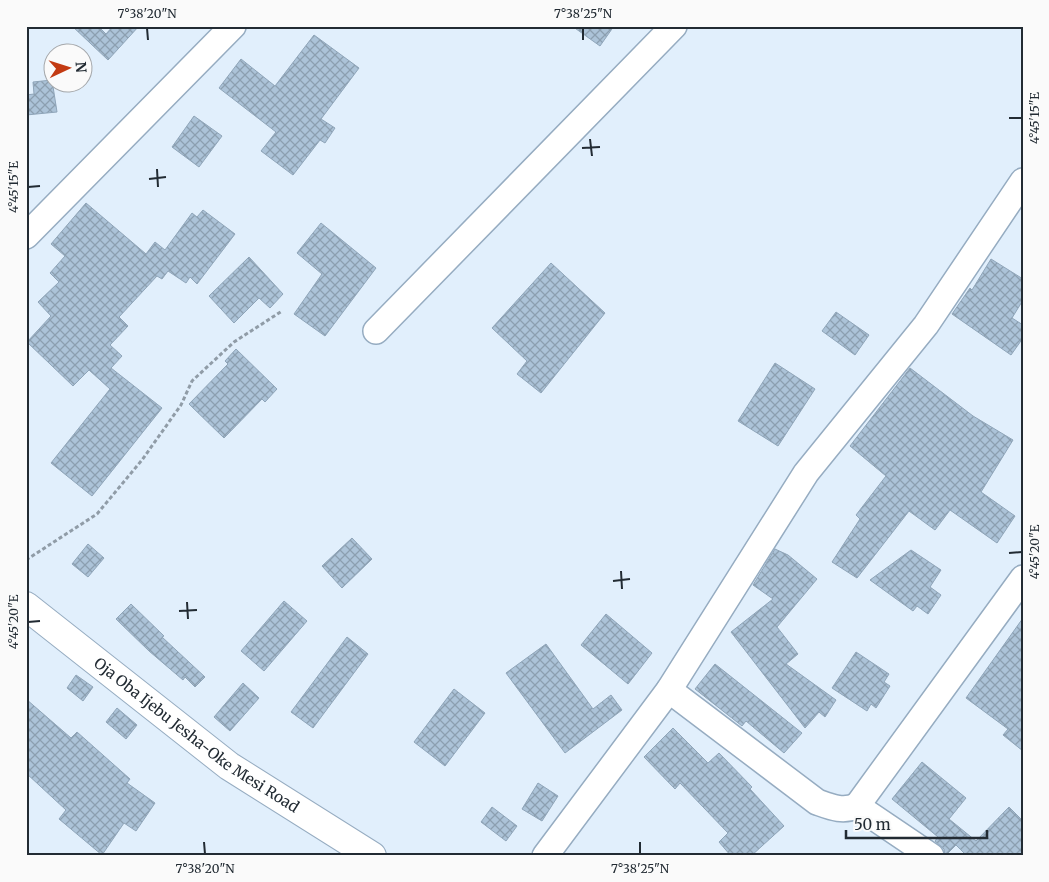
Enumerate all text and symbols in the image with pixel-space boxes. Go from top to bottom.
text: 7°38'20"N [117,6,177,21]
text: 7°38'25"N [554,6,613,21]
north arrow [42,42,92,92]
text: N [72,61,90,73]
text: 4°45'15"E [1027,92,1042,144]
text: 4°45'15"E [6,161,21,213]
text: 4°45'20"E [1027,524,1042,579]
text: 4°45'20"E [6,594,21,649]
street label: Oja Oba Ijebu Jesha-Oke Mesi Road [90,653,303,817]
scale bar [846,807,988,839]
text: 50 m [854,815,891,834]
text: 7°38'20"N [175,861,235,876]
text: 7°38'25"N [611,861,670,876]

